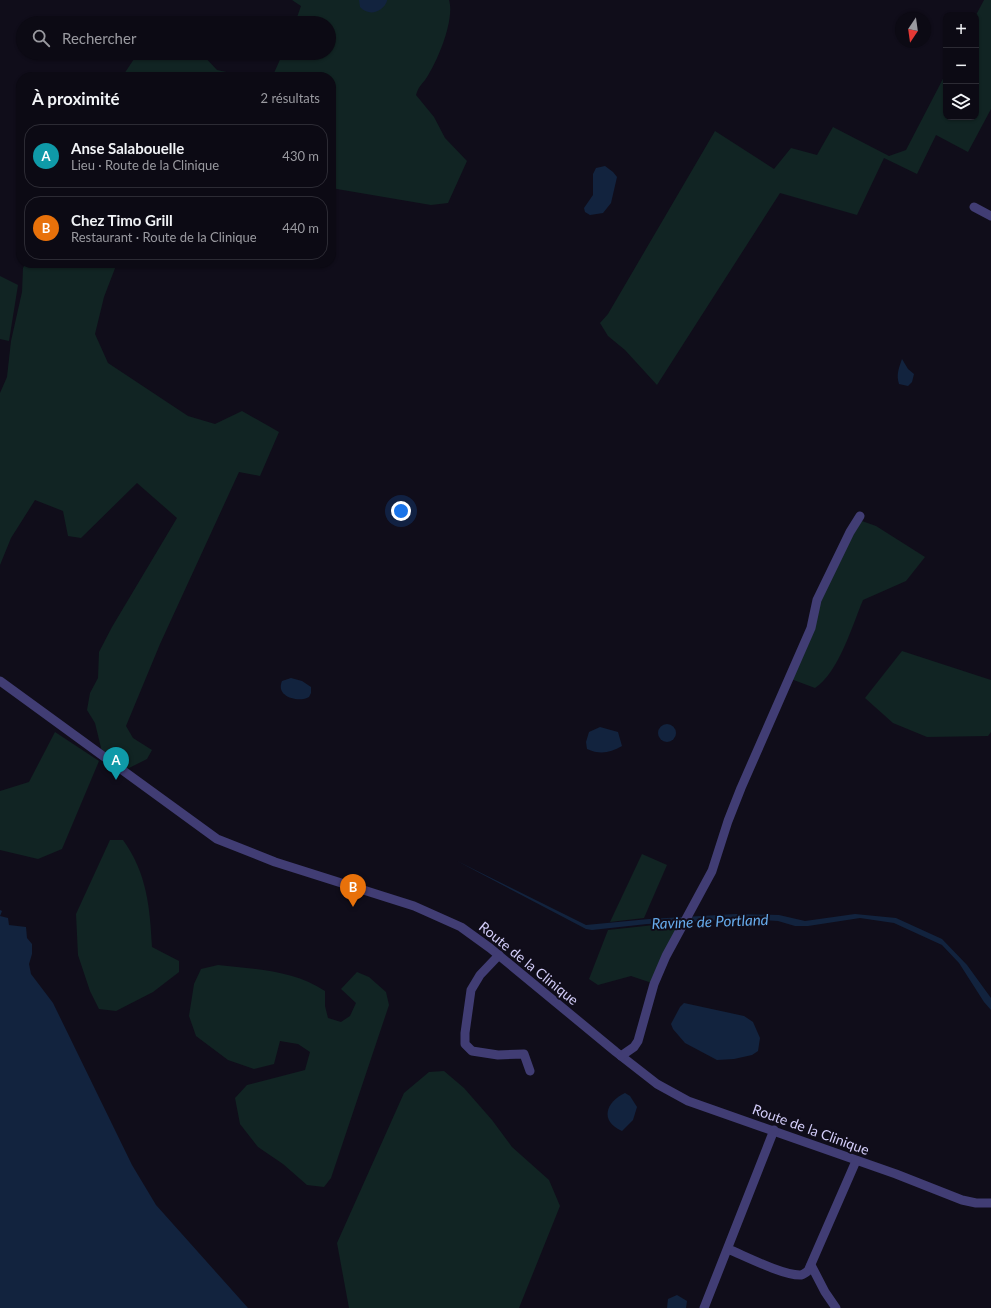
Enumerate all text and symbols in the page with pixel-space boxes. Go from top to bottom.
north arrow [895,12,931,48]
map controls [943,12,979,120]
button: + [943,12,979,48]
search box [16,16,336,60]
icon: search [30,27,52,49]
text: Rechercher [62,29,136,47]
button: − [943,48,979,84]
button: layers [943,84,979,120]
text: À proximité [32,88,120,109]
text: 2 résultats [261,90,320,106]
text: Anse Salabouelle [71,139,184,157]
text: A [41,148,51,164]
text: 430 m [282,148,319,164]
text: Lieu · Route de la Clinique [71,157,219,173]
text: Chez Timo Grill [71,211,173,229]
text: B [42,220,50,236]
text: 440 m [282,220,319,236]
text: Restaurant · Route de la Clinique [71,229,257,245]
your location [391,501,411,521]
pin: A [103,747,129,780]
pin: B [340,874,366,907]
water label: Ravine de Portland [651,910,769,932]
street label: Route de la Clinique [476,918,582,1008]
street label: Route de la Clinique [750,1100,872,1158]

